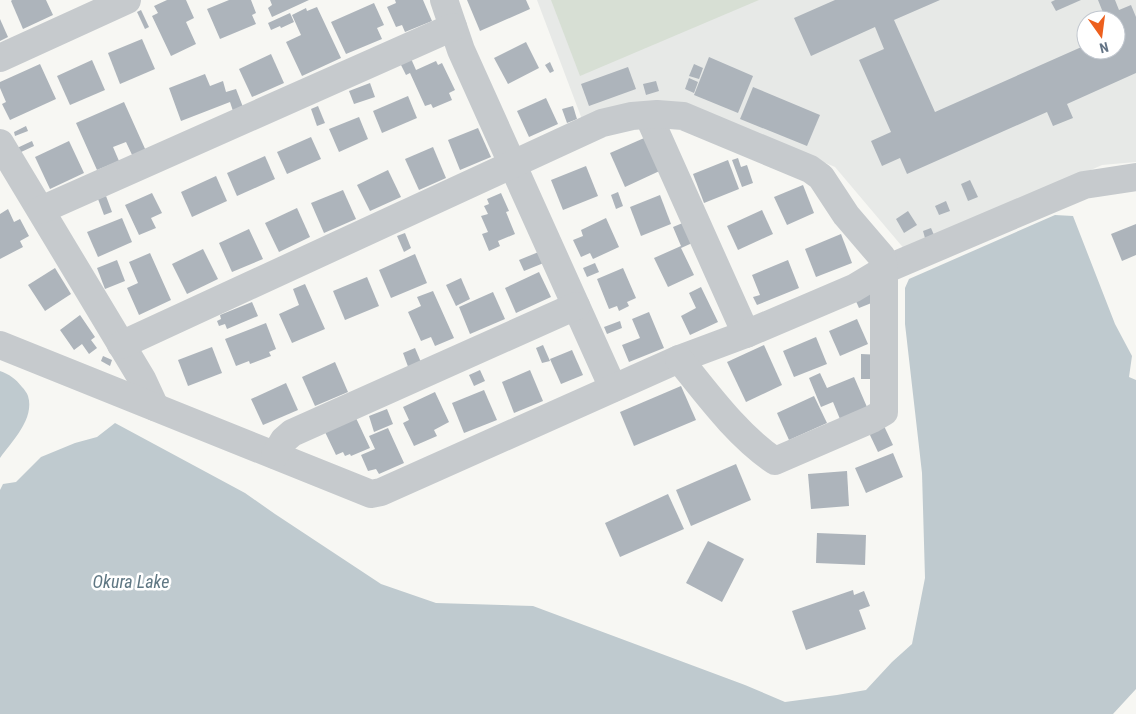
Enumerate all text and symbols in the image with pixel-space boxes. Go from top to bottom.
north arrow [1076,10,1126,60]
text: N [1098,39,1110,56]
water label: Okura Lake [93,571,169,592]

